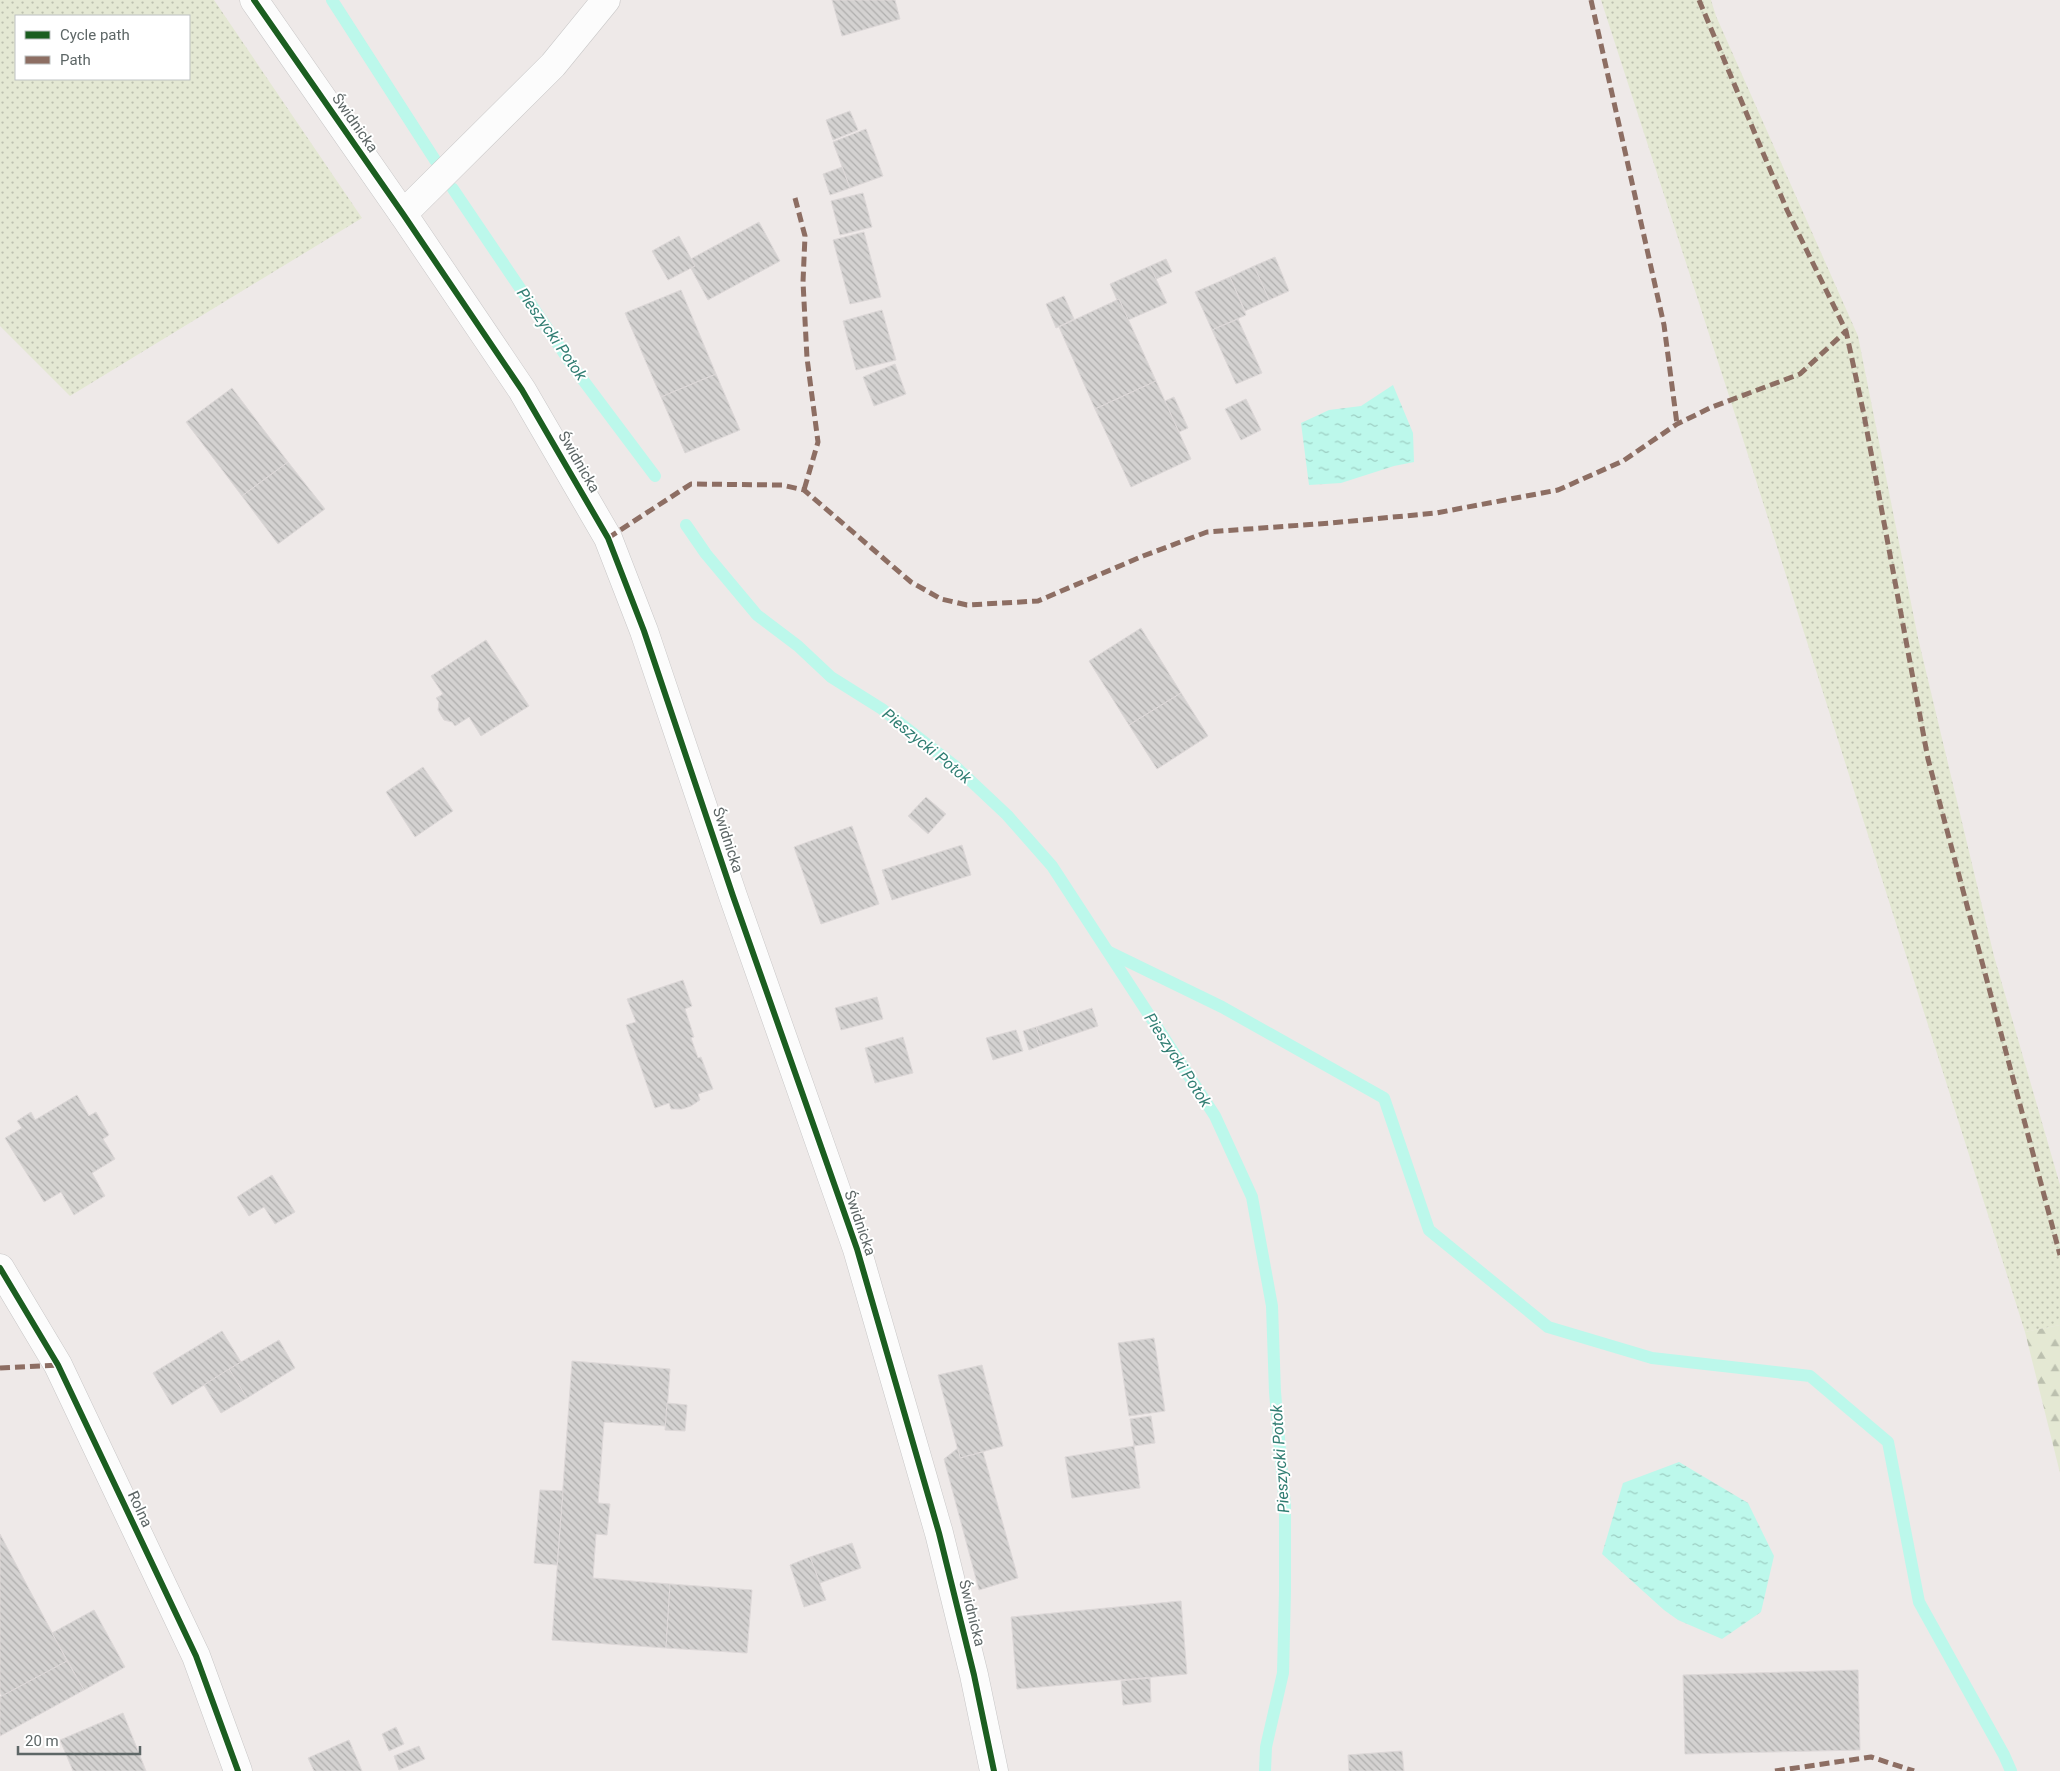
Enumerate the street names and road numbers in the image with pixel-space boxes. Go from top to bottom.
street label: Świdnicka [328,90,382,156]
street label: Świdnicka [554,428,604,496]
street label: Świdnicka [709,805,747,875]
street label: Świdnicka [840,1188,880,1258]
street label: Rolna [124,1488,156,1530]
street label: Świdnicka [955,1578,989,1648]

